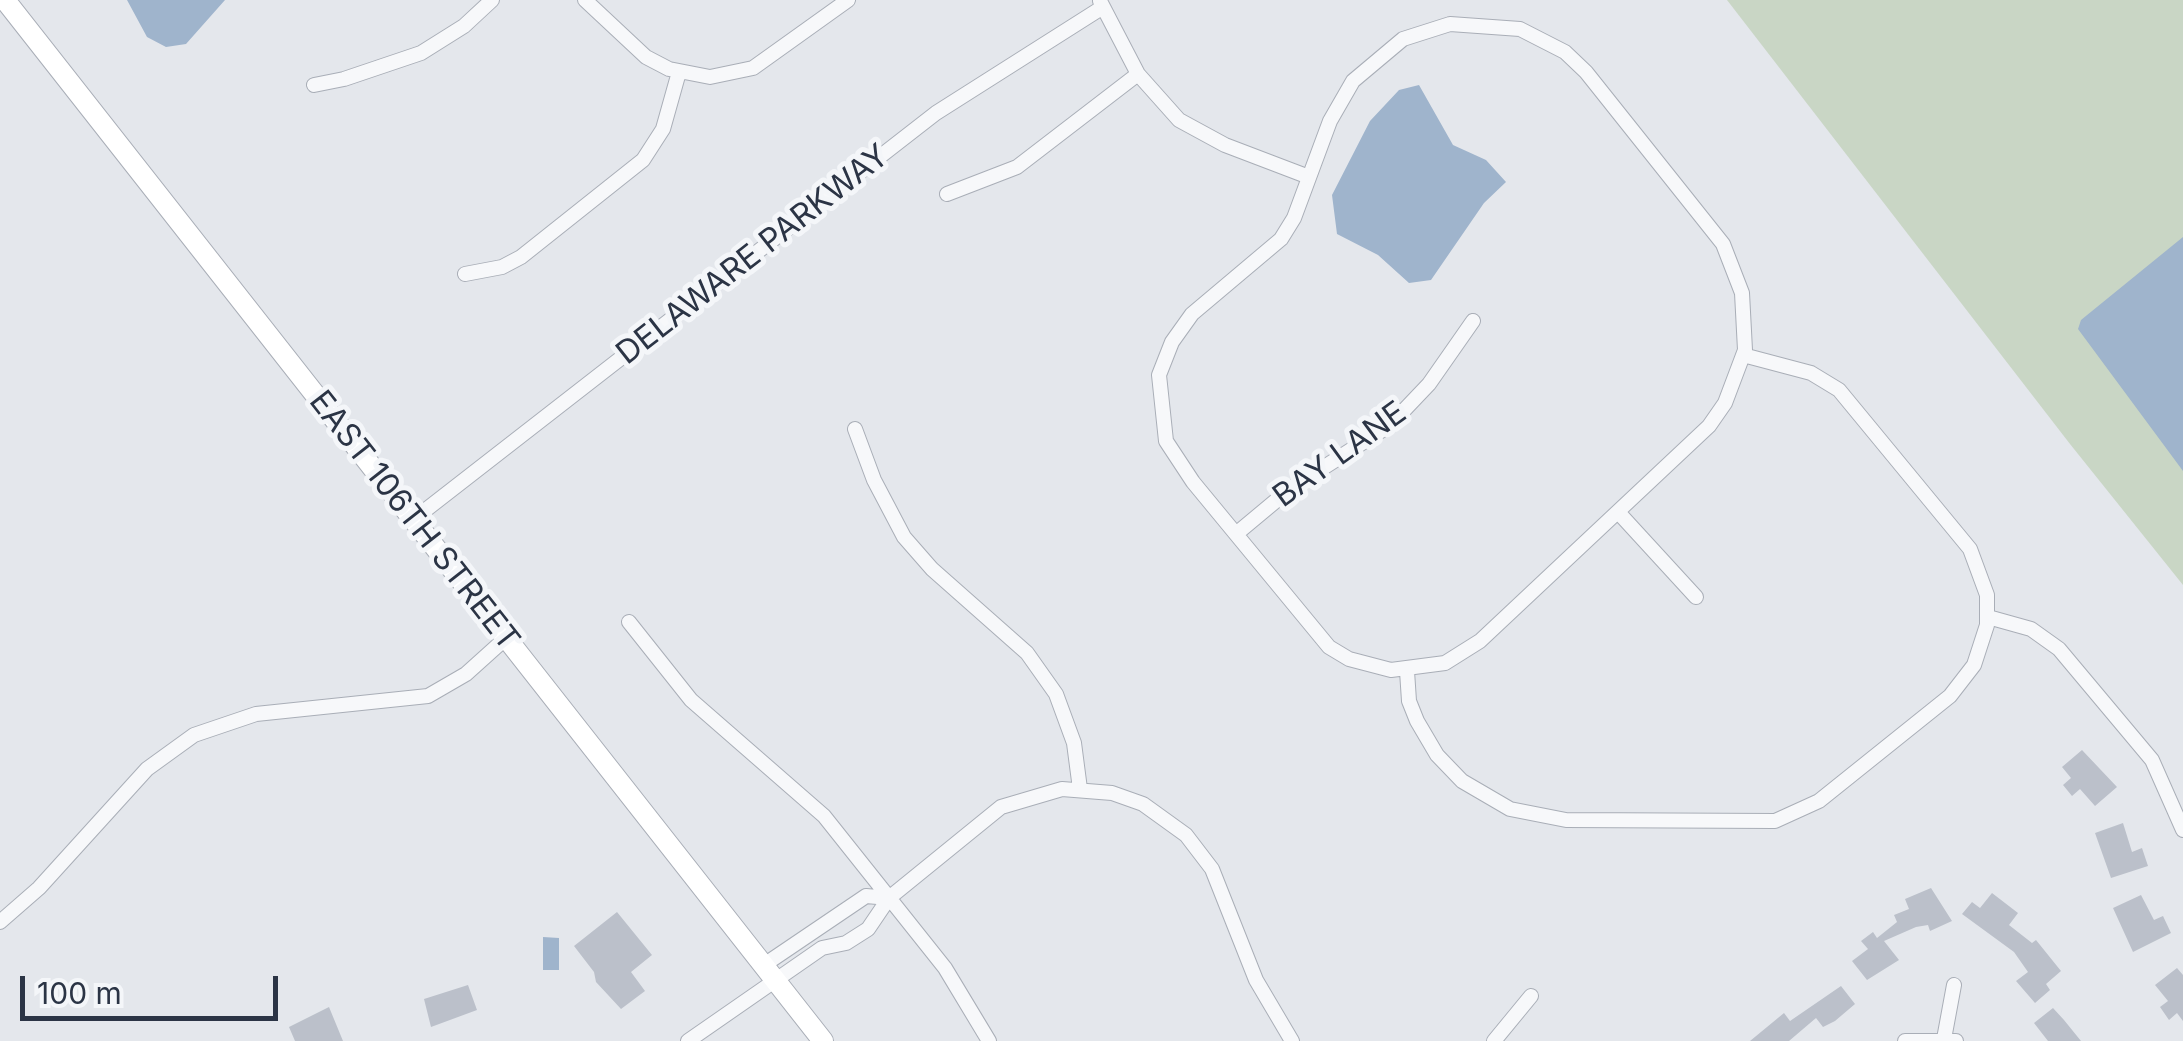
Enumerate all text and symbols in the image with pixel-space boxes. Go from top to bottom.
street label: DELAWARE PARKWAY [609,137,897,373]
street label: EAST 106TH STREET [301,384,527,658]
street label: BAY LANE [1266,394,1414,516]
scale bar [25,956,282,1018]
text: 100 m [37,975,122,1011]

